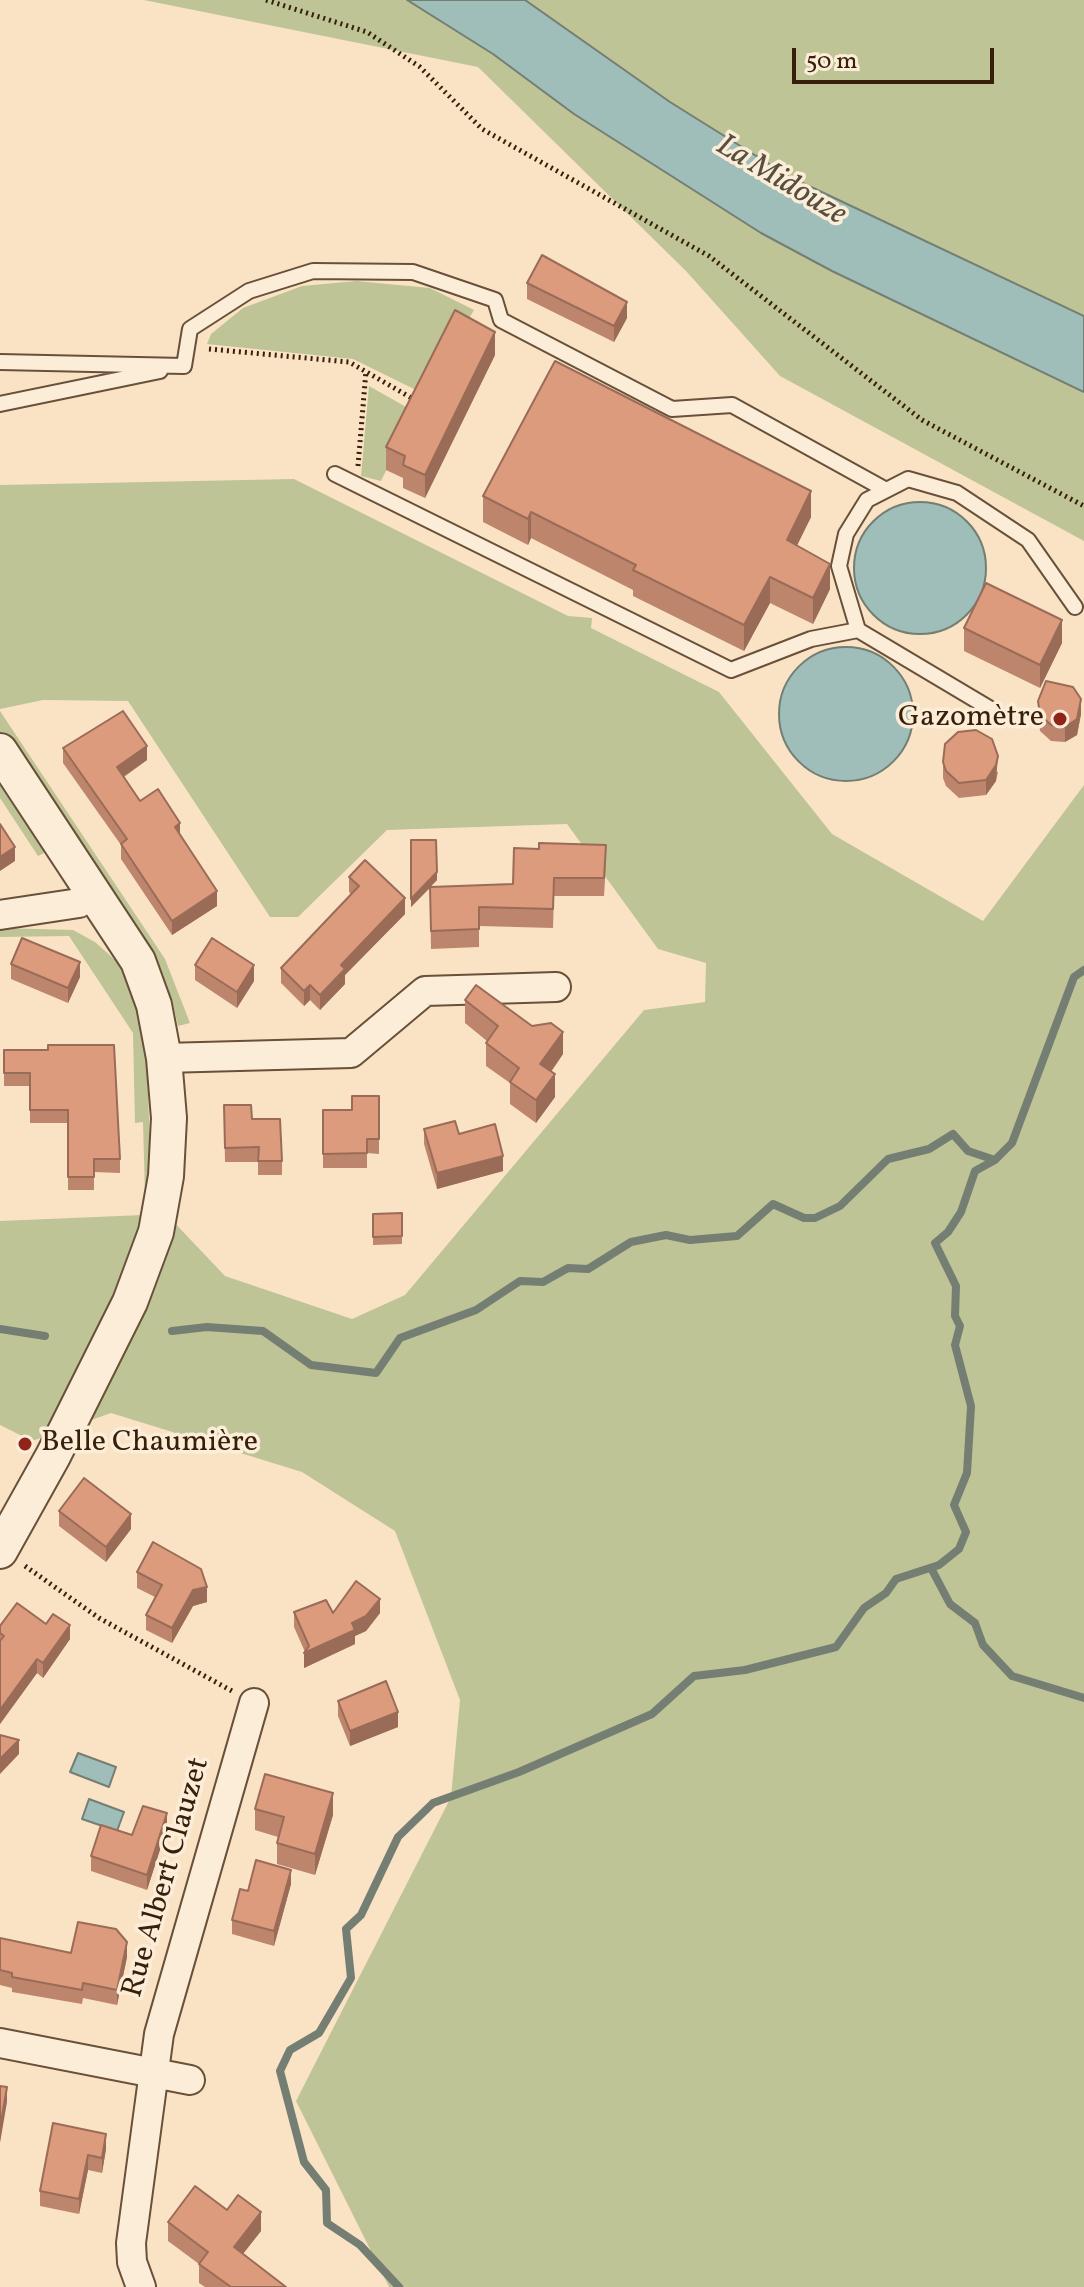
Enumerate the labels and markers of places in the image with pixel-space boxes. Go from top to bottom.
place label: Gazomètre [898,701,1044,737]
marker: Gazomètre [1051,710,1069,728]
place label: Belle Chaumière [41,1426,258,1462]
marker: Belle Chaumière [16,1435,34,1453]

